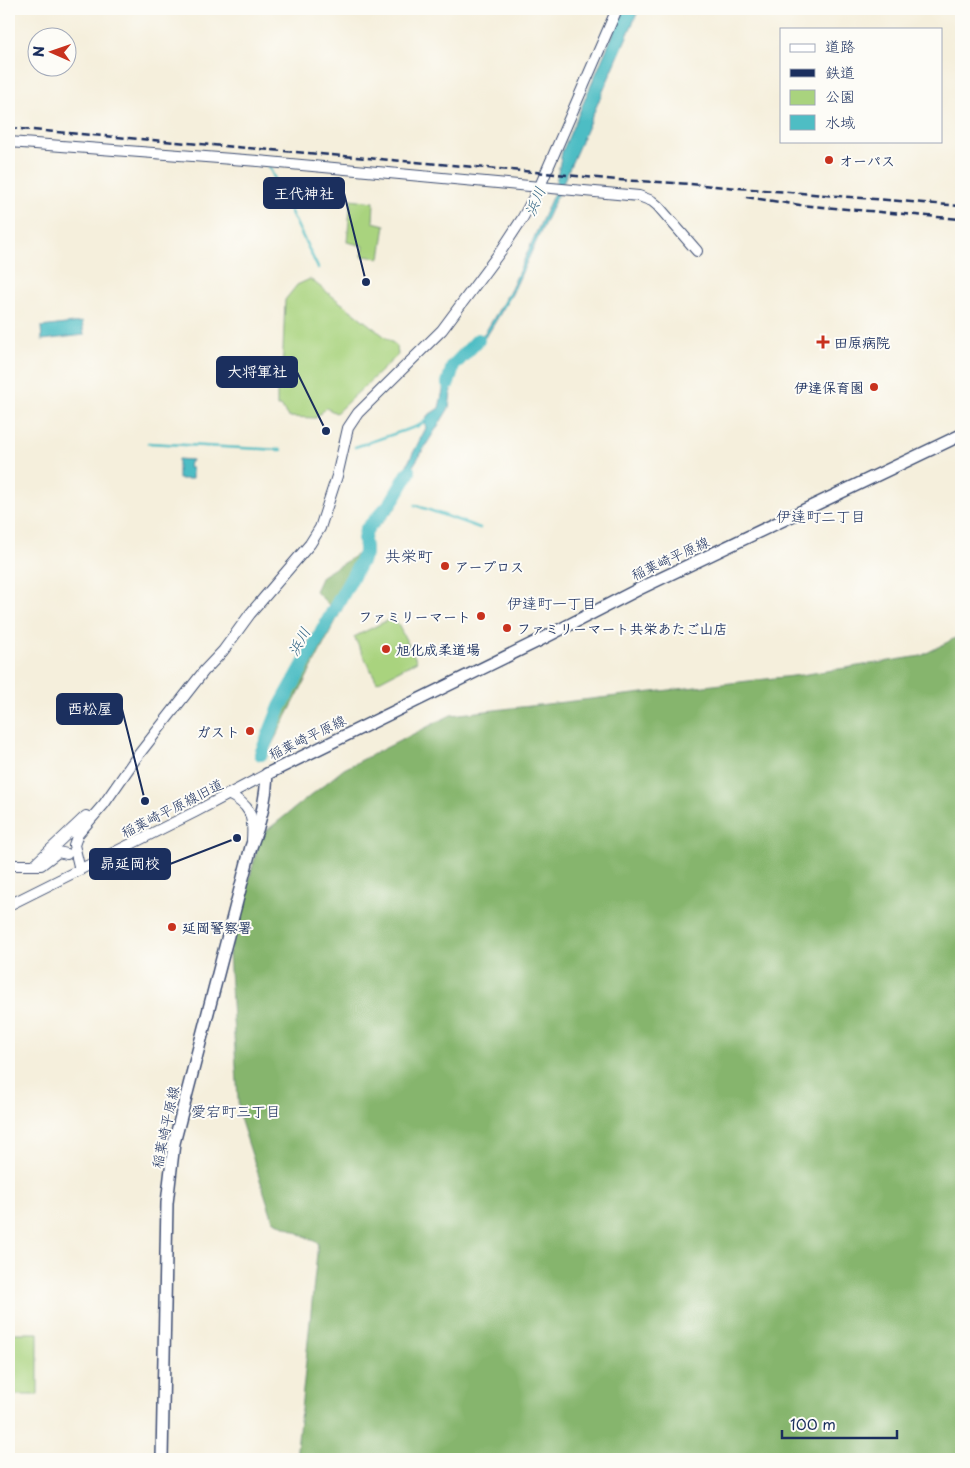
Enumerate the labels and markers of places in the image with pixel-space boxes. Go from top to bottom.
place label: オーパス [839,150,895,171]
marker: オーパス [823,154,835,166]
callout: 王代神社 [264,178,344,208]
place label: 田原病院 [834,332,890,353]
marker: 田原病院 [816,335,830,349]
callout: 大将軍社 [217,357,297,387]
place label: 伊達保育園 [794,377,864,398]
marker: 伊達保育園 [868,381,880,393]
place label: アープロス [455,556,524,577]
marker: アープロス [439,560,451,572]
place label: ファミリーマート [358,606,471,627]
marker: ファミリーマート [475,610,487,622]
place label: ファミリーマート共栄あたご山店 [517,618,728,639]
marker: ファミリーマート共栄あたご山店 [501,622,513,634]
place label: 旭化成柔道場 [396,639,480,660]
marker: 旭化成柔道場 [380,643,392,655]
callout: 西松屋 [57,694,122,724]
place label: ガスト [197,721,240,742]
marker: ガスト [244,725,256,737]
callout: 昴延岡校 [90,849,170,879]
place label: 延岡警察署 [182,917,252,938]
marker: 延岡警察署 [166,921,178,933]

